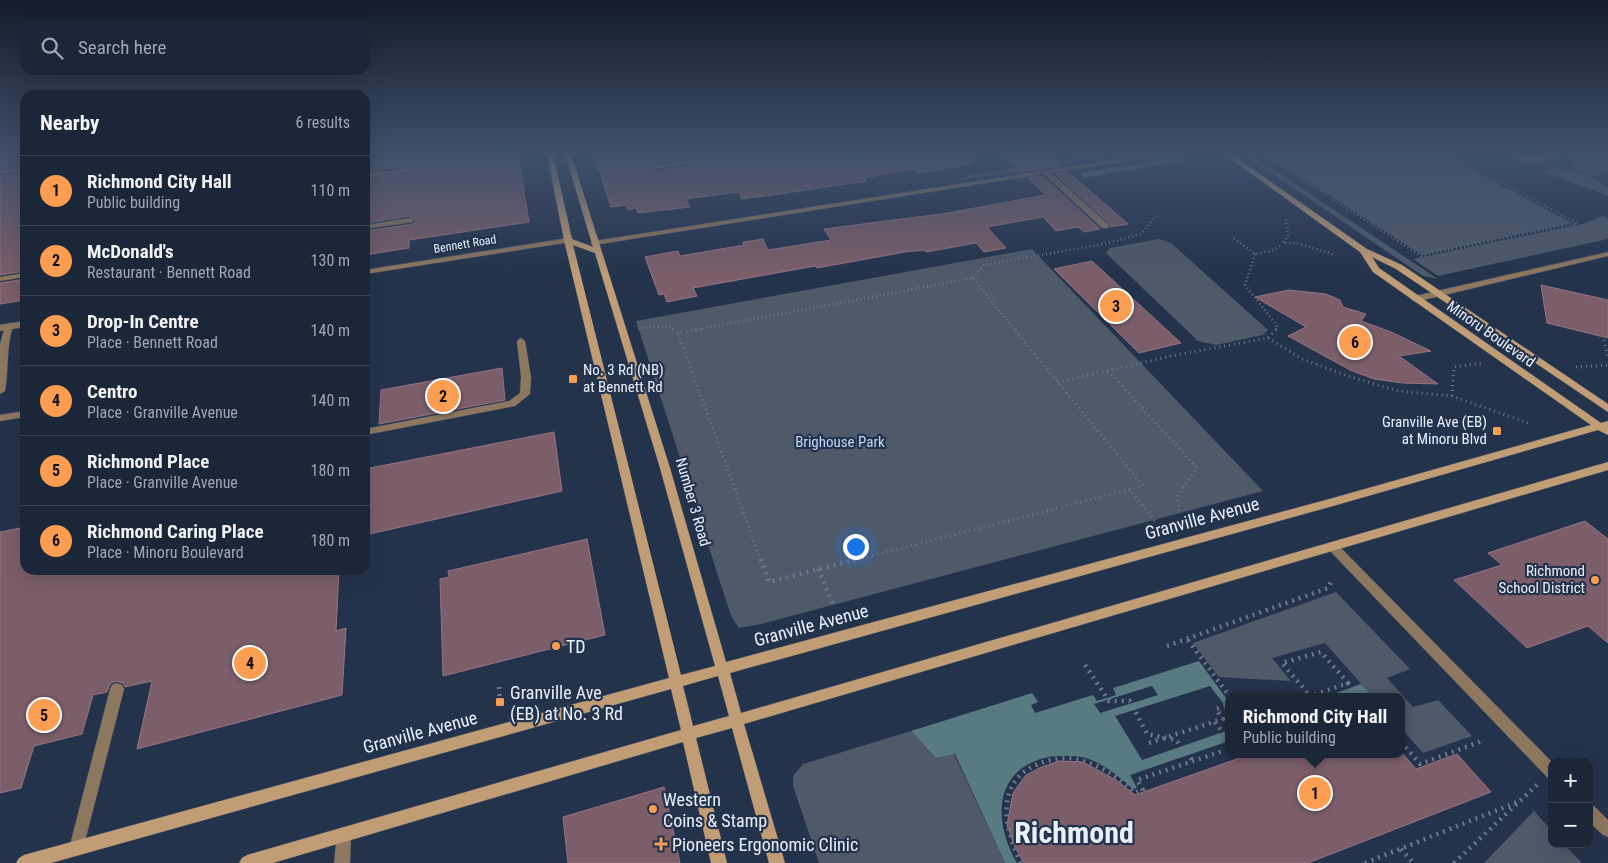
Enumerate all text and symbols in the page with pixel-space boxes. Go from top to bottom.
search box [20,20,370,75]
icon: search [38,34,66,62]
text: Search here [78,36,166,59]
text: Nearby [40,111,99,135]
text: 6 results [295,113,350,132]
text: Richmond City Hall [87,170,232,193]
text: 1 [52,181,60,200]
text: 110 m [311,181,350,200]
text: Public building [87,193,180,212]
street label: Bennett Road [433,232,497,256]
text: McDonald's [87,240,174,263]
text: 2 [52,251,60,270]
text: 130 m [311,251,350,270]
text: Restaurant · Bennett Road [87,263,251,282]
pin: 3 [1100,287,1132,325]
street label: Minoru Boulevard [1443,297,1539,371]
text: Drop-In Centre [87,310,199,333]
text: 3 [52,321,60,340]
text: 140 m [311,321,350,340]
pin: 6 [1339,323,1371,361]
text: Place · Bennett Road [87,333,218,352]
place label: No. 3 Rd (NB) at Bennett Rd [583,361,664,396]
marker: No. 3 Rd (NB) at Bennett Rd [567,373,579,385]
pin: 2 [427,377,459,415]
text: Centro [87,380,138,403]
text: 4 [52,391,60,410]
text: 140 m [311,391,350,410]
text: Place · Granville Avenue [87,403,238,422]
place label: Granville Ave (EB) at Minoru Blvd [1382,413,1487,448]
marker: Granville Ave (EB) at Minoru Blvd [1491,425,1503,437]
park label: Brighouse Park [795,433,885,451]
text: Richmond Place [87,450,209,473]
street label: Number 3 Road [672,456,714,548]
text: 5 [52,461,60,480]
text: 180 m [311,461,350,480]
text: Place · Granville Avenue [87,473,238,492]
street label: Granville Avenue [1142,493,1262,543]
text: Richmond Caring Place [87,520,264,543]
text: 6 [52,531,60,550]
text: 180 m [311,531,350,550]
your location [843,534,869,560]
text: Place · Minoru Boulevard [87,543,244,562]
place label: Richmond School District [1498,562,1585,597]
marker: Richmond School District [1589,574,1601,586]
street label: Granville Avenue [751,600,871,650]
place label: TD [566,636,586,657]
marker: TD [550,640,562,652]
pin: 4 [234,644,266,682]
place label: Granville Ave (EB) at No. 3 Rd [510,682,623,725]
popup [1225,693,1405,758]
pin: 5 [28,696,60,734]
marker: Granville Ave (EB) at No. 3 Rd [494,696,506,708]
text: Richmond City Hall [1243,705,1387,728]
street label: Granville Avenue [360,707,480,757]
text: Public building [1243,728,1336,747]
map controls [1548,758,1593,848]
button: + [1548,758,1593,803]
pin: 1 [1299,774,1331,812]
place label: Western Coins & Stamp [663,789,767,831]
marker: Western Coins & Stamp [647,803,659,815]
button: − [1548,803,1593,848]
district label: Richmond [1014,815,1134,850]
place label: Pioneers Ergonomic Clinic [672,834,858,855]
marker: Pioneers Ergonomic Clinic [654,837,668,851]

